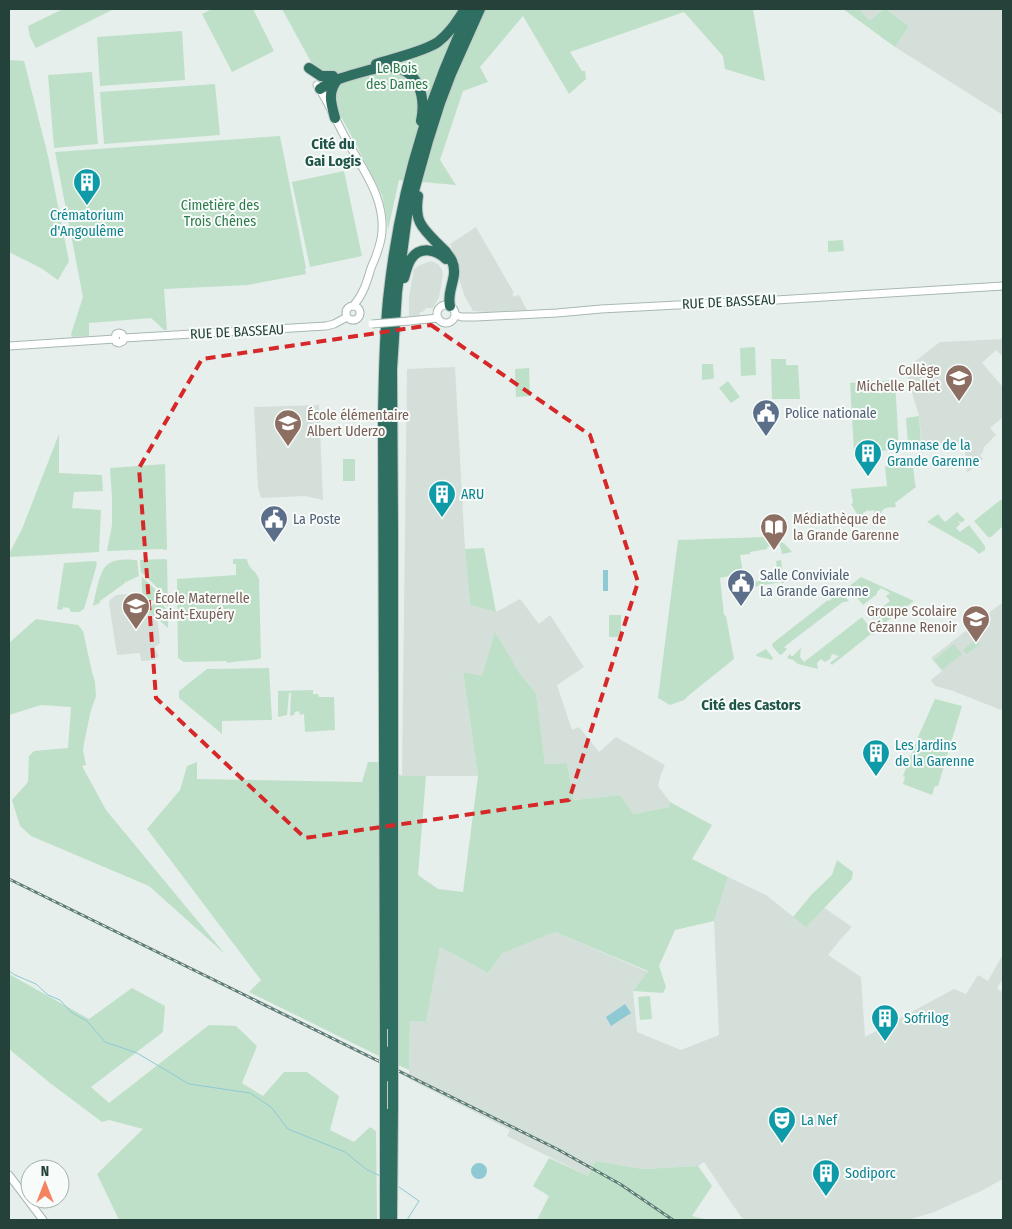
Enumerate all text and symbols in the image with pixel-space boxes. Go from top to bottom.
park label: Le Bois des Dames [366,60,428,93]
district label: Cité du Gai Logis [305,135,361,170]
building icon: Crématorium d'Angoulême [72,167,102,206]
park label: Cimetière des Trois Chênes [181,197,259,230]
place label: Crématorium d'Angoulême [50,207,124,240]
street label: RUE DE BASSEAU [681,291,777,313]
street label: RUE DE BASSEAU [189,321,285,343]
place label: Collège Michelle Pallet [857,362,940,395]
school or university icon: Collège Michelle Pallet [944,363,974,402]
public building icon: Police nationale [751,398,781,437]
place label: Police nationale [785,405,877,422]
place label: École élémentaire Albert Uderzo [307,406,409,440]
school or university icon: École élémentaire Albert Uderzo [273,408,303,447]
place label: Gymnase de la Grande Garenne [887,437,979,470]
building icon: Gymnase de la Grande Garenne [853,438,883,477]
building icon: ARU [427,479,457,518]
place label: ARU [461,486,484,503]
public building icon: La Poste [259,504,289,543]
place label: La Poste [293,511,341,528]
place label: Médiathèque de la Grande Garenne [793,511,899,544]
library icon: Médiathèque de la Grande Garenne [759,512,789,551]
place label: Salle Conviviale La Grande Garenne [760,567,869,600]
public building icon: Salle Conviviale La Grande Garenne [726,568,756,607]
place label: École Maternelle Saint-Exupéry [155,589,250,623]
school or university icon: École Maternelle Saint-Exupéry [121,591,151,630]
place label: Groupe Scolaire Cézanne Renoir [867,603,957,636]
school or university icon: Groupe Scolaire Cézanne Renoir [961,604,991,643]
district label: Cité des Castors [701,696,801,714]
place label: Les Jardins de la Garenne [895,737,975,770]
building icon: Les Jardins de la Garenne [861,738,891,777]
building icon: Sofrilog [870,1003,900,1042]
place label: Sofrilog [904,1010,949,1027]
theatre icon: La Nef [767,1105,797,1144]
place label: La Nef [801,1112,839,1129]
building icon: Sodiporc [811,1158,841,1197]
north arrow [20,1159,70,1209]
text: N [41,1163,49,1180]
place label: Sodiporc [845,1165,896,1182]

